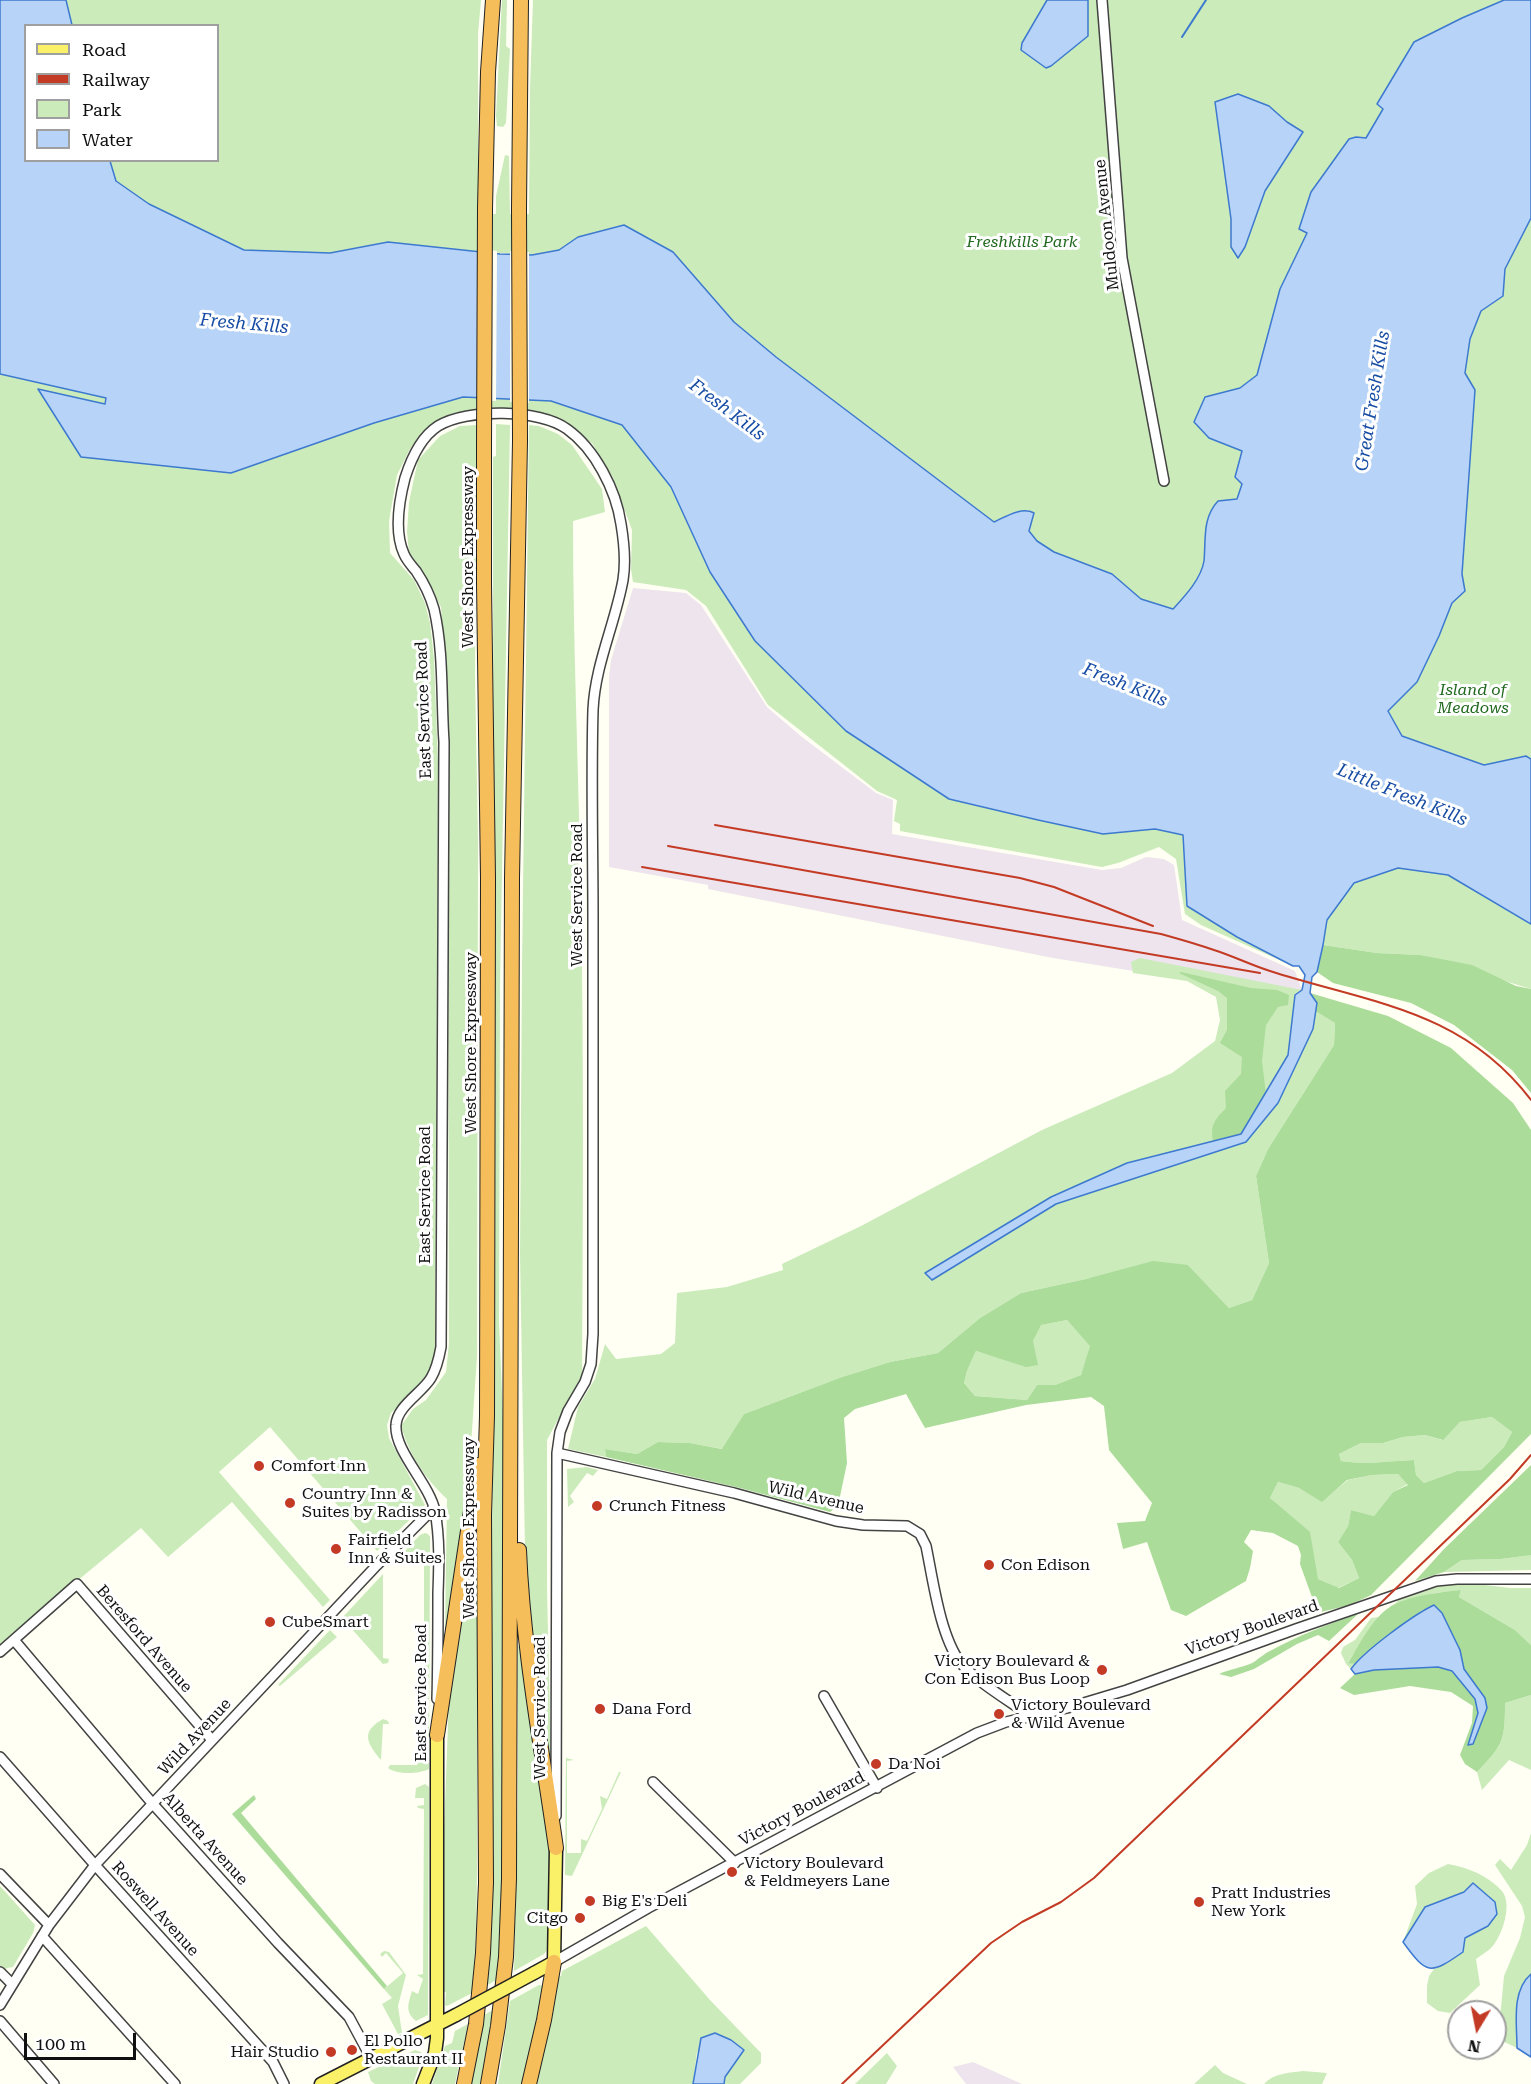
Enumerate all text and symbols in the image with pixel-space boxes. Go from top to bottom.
legend [24,24,219,162]
text: Road [82,39,126,60]
text: Railway [82,69,150,90]
text: Park [82,99,122,120]
text: Water [82,129,133,150]
street label: Muldoon Avenue [1091,158,1123,292]
park label: Freshkills Park [967,232,1077,252]
water label: Fresh Kills [199,309,289,339]
water label: Great Fresh Kills [1351,329,1395,473]
water label: Fresh Kills [685,375,769,445]
street label: West Shore Expressway [458,466,478,648]
street label: East Service Road [412,641,436,779]
water label: Fresh Kills [1080,658,1170,712]
park label: Island of Meadows [1437,680,1509,718]
water label: Little Fresh Kills [1334,759,1470,831]
street label: West Service Road [567,823,587,967]
street label: West Shore Expressway [461,952,481,1134]
street label: East Service Road [415,1126,435,1264]
street label: West Shore Expressway [459,1437,479,1619]
place label: Comfort Inn [271,1456,366,1476]
marker: Comfort Inn [252,1459,266,1473]
street label: Wild Avenue [766,1478,866,1518]
place label: Country Inn & Suites by Radisson [302,1484,447,1522]
marker: Country Inn & Suites by Radisson [283,1496,297,1510]
place label: Crunch Fitness [609,1496,726,1516]
marker: Crunch Fitness [590,1499,604,1513]
place label: Fairfield Inn & Suites [348,1530,442,1568]
marker: Fairfield Inn & Suites [329,1542,343,1556]
place label: Con Edison [1001,1555,1090,1575]
marker: Con Edison [982,1558,996,1572]
street label: Beresford Avenue [92,1581,196,1697]
street label: Victory Boulevard [1183,1596,1321,1660]
place label: CubeSmart [282,1612,369,1632]
marker: CubeSmart [263,1615,277,1629]
street label: East Service Road [411,1624,431,1762]
street label: West Service Road [530,1636,550,1780]
place label: Victory Boulevard & Con Edison Bus Loop [924,1651,1090,1689]
marker: Victory Boulevard & Con Edison Bus Loop [1095,1663,1109,1677]
street label: Wild Avenue [155,1695,235,1779]
place label: Victory Boulevard & Wild Avenue [1011,1695,1151,1733]
place label: Dana Ford [612,1699,691,1719]
marker: Dana Ford [593,1702,607,1716]
marker: Victory Boulevard & Wild Avenue [992,1707,1006,1721]
place label: Da Noi [888,1754,941,1774]
marker: Da Noi [869,1757,883,1771]
street label: Victory Boulevard [736,1768,868,1850]
street label: Alberta Avenue [158,1789,252,1889]
place label: Victory Boulevard & Feldmeyers Lane [744,1853,890,1891]
street label: Roswell Avenue [107,1858,203,1960]
marker: Victory Boulevard & Feldmeyers Lane [725,1865,739,1879]
place label: Pratt Industries New York [1211,1883,1331,1921]
place label: Big E's Deli [602,1891,687,1911]
marker: Big E's Deli [583,1894,597,1908]
marker: Pratt Industries New York [1192,1895,1206,1909]
place label: Citgo [527,1908,568,1928]
marker: Citgo [573,1911,587,1925]
north arrow [1447,2000,1507,2060]
scale bar [27,2021,140,2059]
place label: El Pollo Restaurant II [364,2031,463,2069]
text: 100 m [35,2033,86,2054]
text: N [1466,2036,1482,2057]
place label: Hair Studio [230,2042,319,2062]
marker: El Pollo Restaurant II [345,2043,359,2057]
marker: Hair Studio [324,2045,338,2059]

